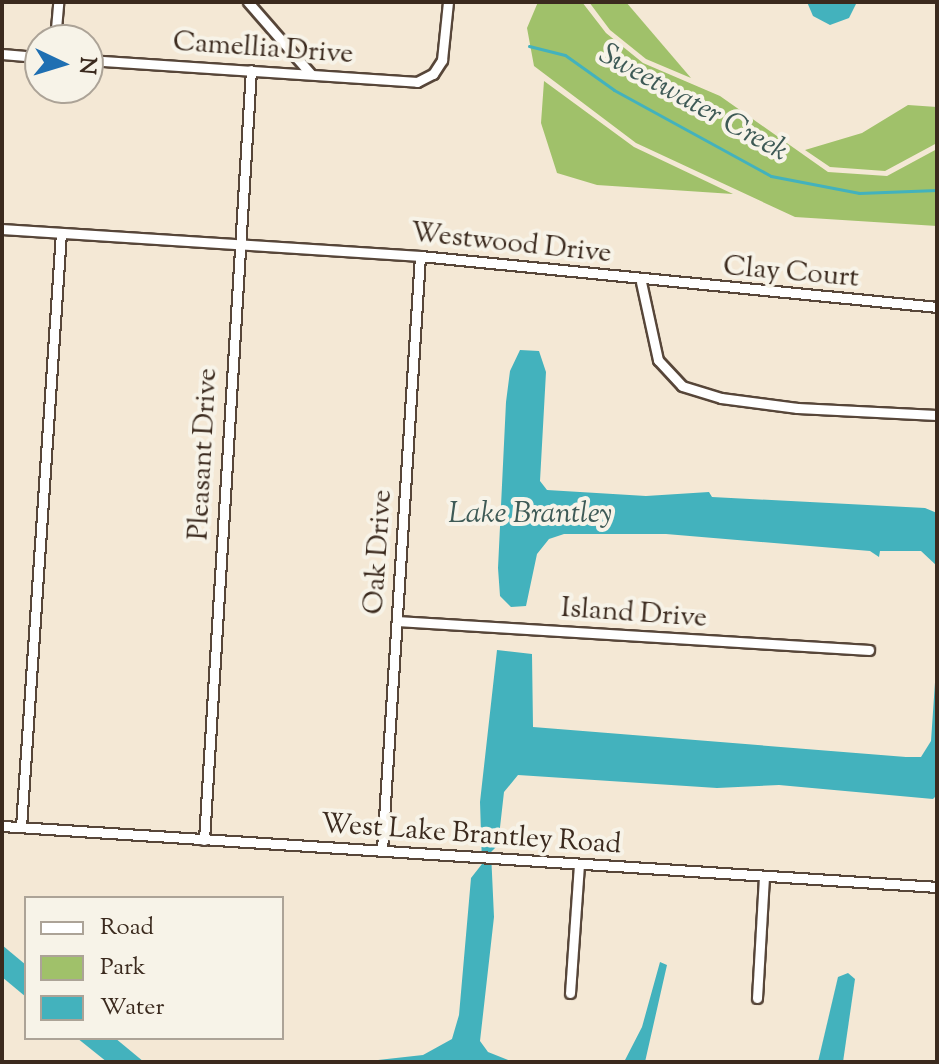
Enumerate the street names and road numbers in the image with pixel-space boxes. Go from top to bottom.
street label: Camellia Drive [172,26,354,72]
street label: Westwood Drive [409,217,613,271]
street label: Clay Court [722,250,860,296]
street label: Pleasant Drive [183,367,225,541]
street label: Oak Drive [358,488,400,616]
street label: Island Drive [560,592,708,636]
street label: West Lake Brantley Road [319,808,623,862]

